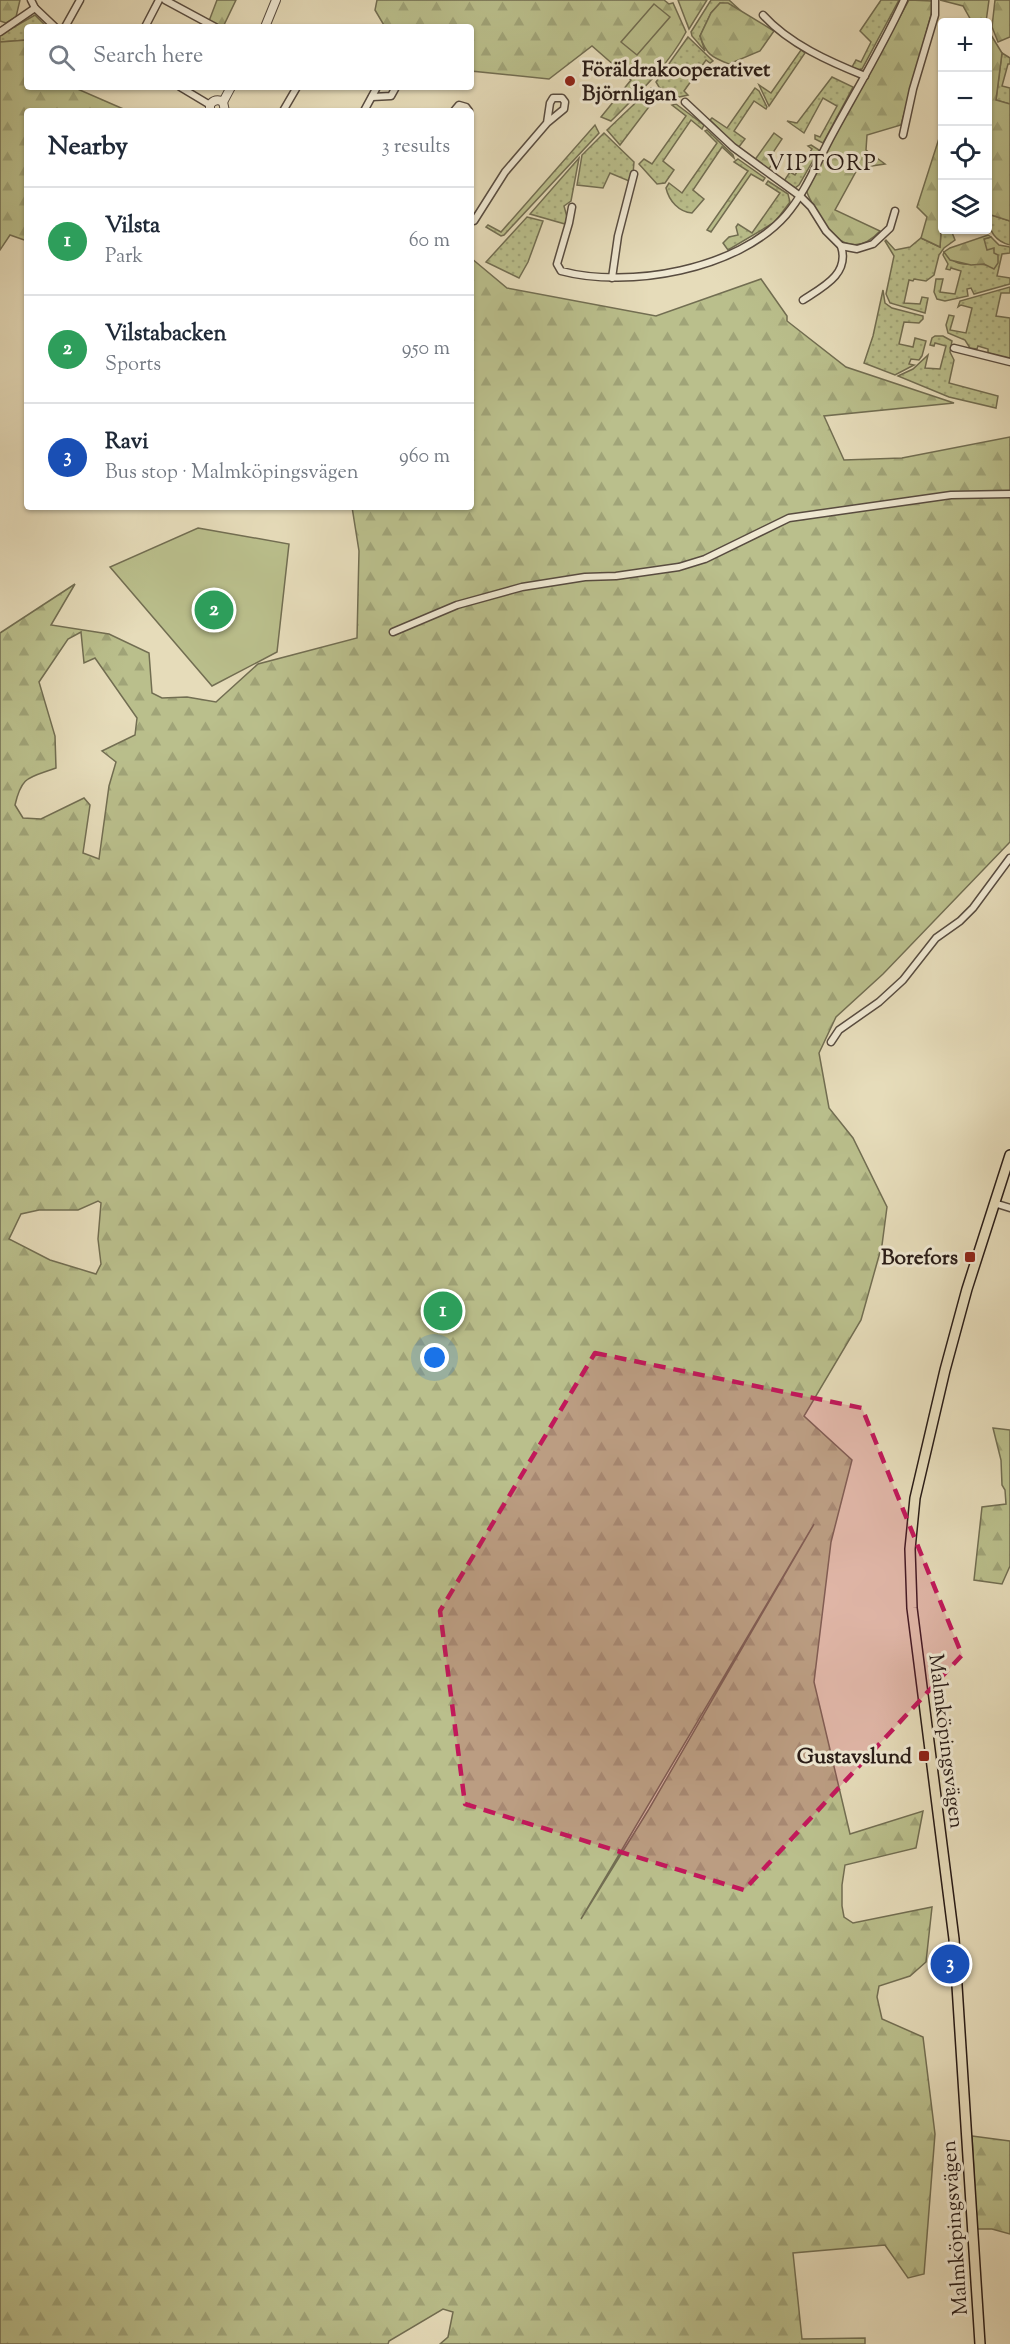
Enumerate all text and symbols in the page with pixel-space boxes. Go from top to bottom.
map controls [938,18,992,234]
button: + [938,18,992,72]
search box [24,24,474,90]
icon: search [45,41,78,74]
text: Search here [93,41,203,73]
place label: Föräldrakooperativet Björnligan [582,56,771,110]
button: − [938,72,992,126]
marker: Föräldrakooperativet Björnligan [563,74,577,88]
button: locate [938,126,992,180]
text: Nearby [48,129,128,166]
text: 3 results [381,133,450,162]
district label: VIPTORP [767,149,877,181]
button: layers [938,180,992,234]
text: Vilsta [105,211,160,243]
text: 1 [64,227,71,256]
text: 60 m [409,227,450,256]
text: Park [105,243,143,272]
text: Vilstabacken [105,319,226,351]
text: 2 [63,335,72,364]
text: 950 m [402,335,450,364]
text: Sports [105,351,161,380]
text: Ravi [105,427,148,459]
text: 3 [63,443,72,472]
text: 960 m [399,443,450,472]
text: Bus stop · Malmköpingsvägen [105,459,359,488]
pin: 2 [194,588,234,632]
place label: Borefors [881,1244,958,1274]
marker: Borefors [963,1250,977,1264]
pin: 1 [424,1288,462,1334]
your location [420,1343,449,1372]
street label: Malmköpingsvägen [919,1652,971,1830]
place label: Gustavslund [797,1743,912,1773]
marker: Gustavslund [917,1749,931,1763]
pin: 3 [930,1942,970,1986]
street label: Malmköpingsvägen [935,2139,977,2316]

